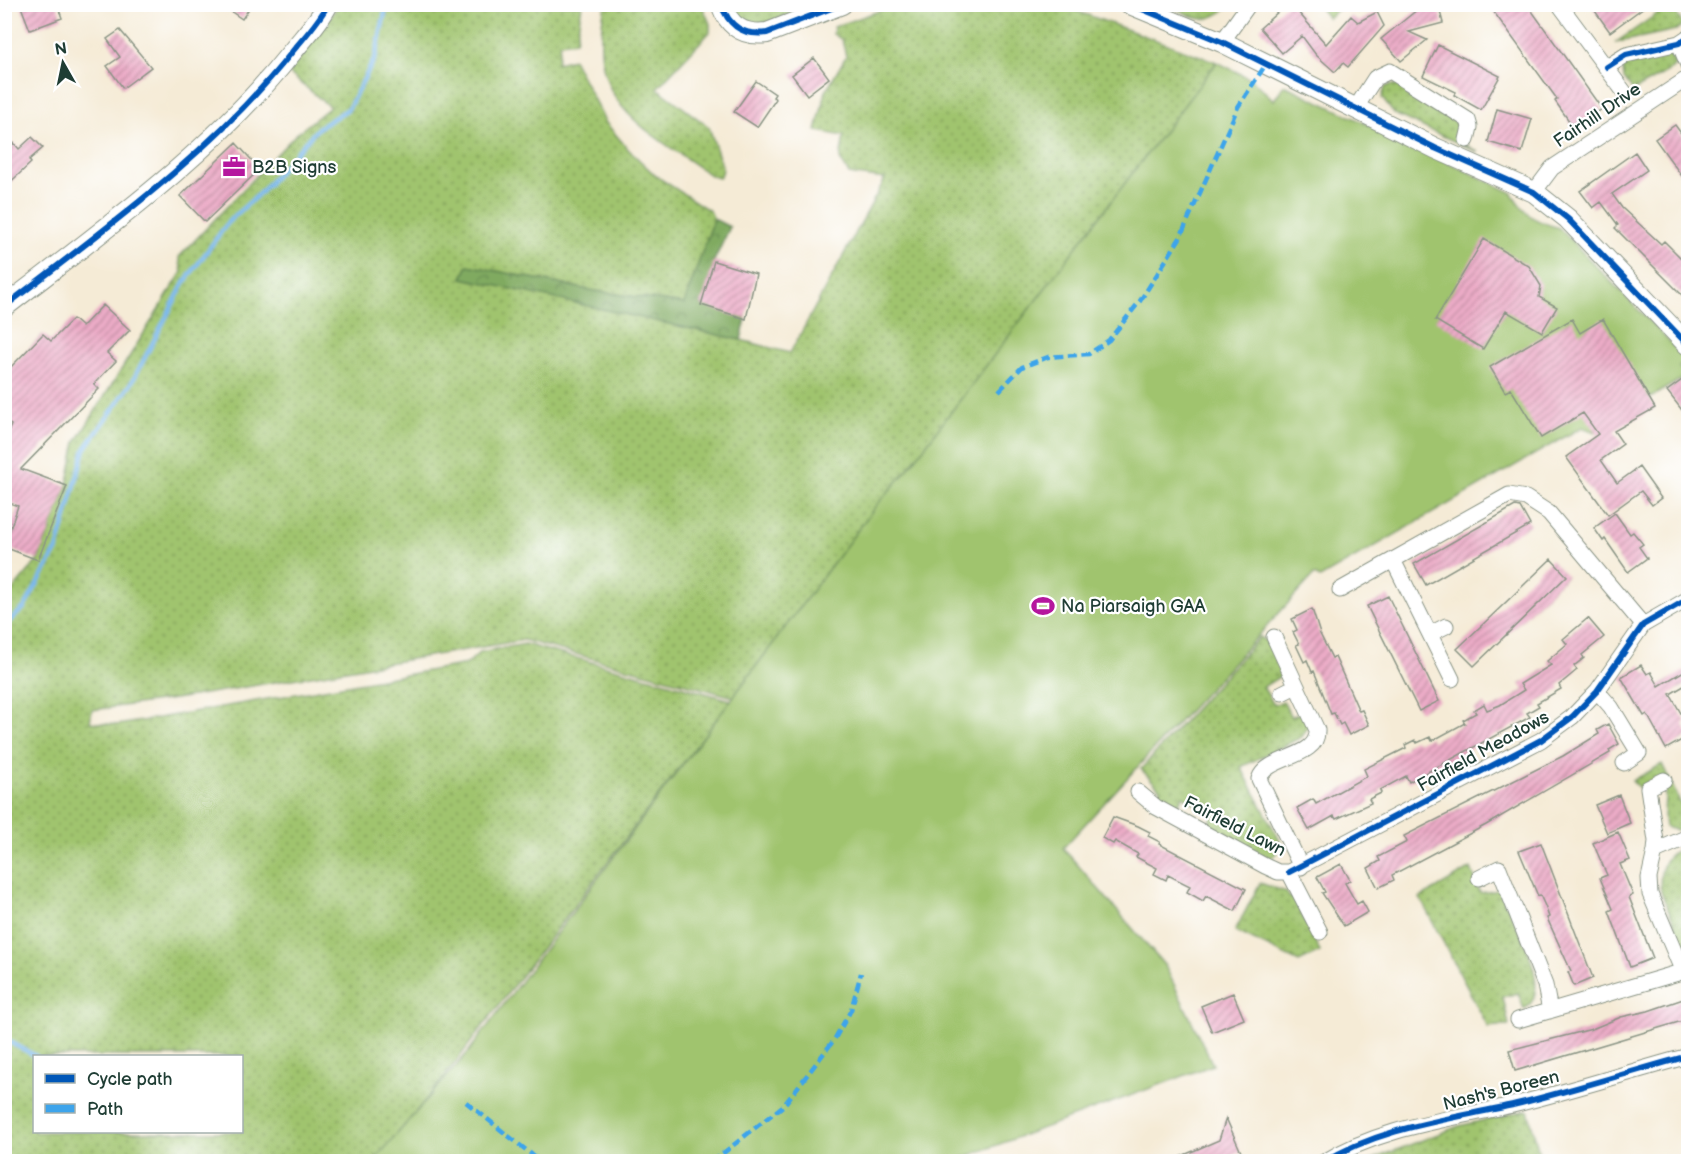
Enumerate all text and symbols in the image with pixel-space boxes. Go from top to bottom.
north arrow [33,33,93,93]
text: N [53,39,68,60]
street label: Fairhill Drive [1550,78,1645,152]
office icon: B2B Signs [221,154,247,180]
place label: B2B Signs [252,157,336,178]
sports icon: Na Piarsaigh GAA [1030,593,1056,619]
place label: Na Piarsaigh GAA [1061,596,1206,617]
street label: Fairfield Meadows [1414,706,1553,796]
street label: Fairfield Lawn [1180,792,1289,861]
legend [33,1055,243,1133]
street label: Nash's Boreen [1441,1066,1561,1115]
text: Cycle path [87,1069,173,1090]
text: Path [87,1099,123,1120]

